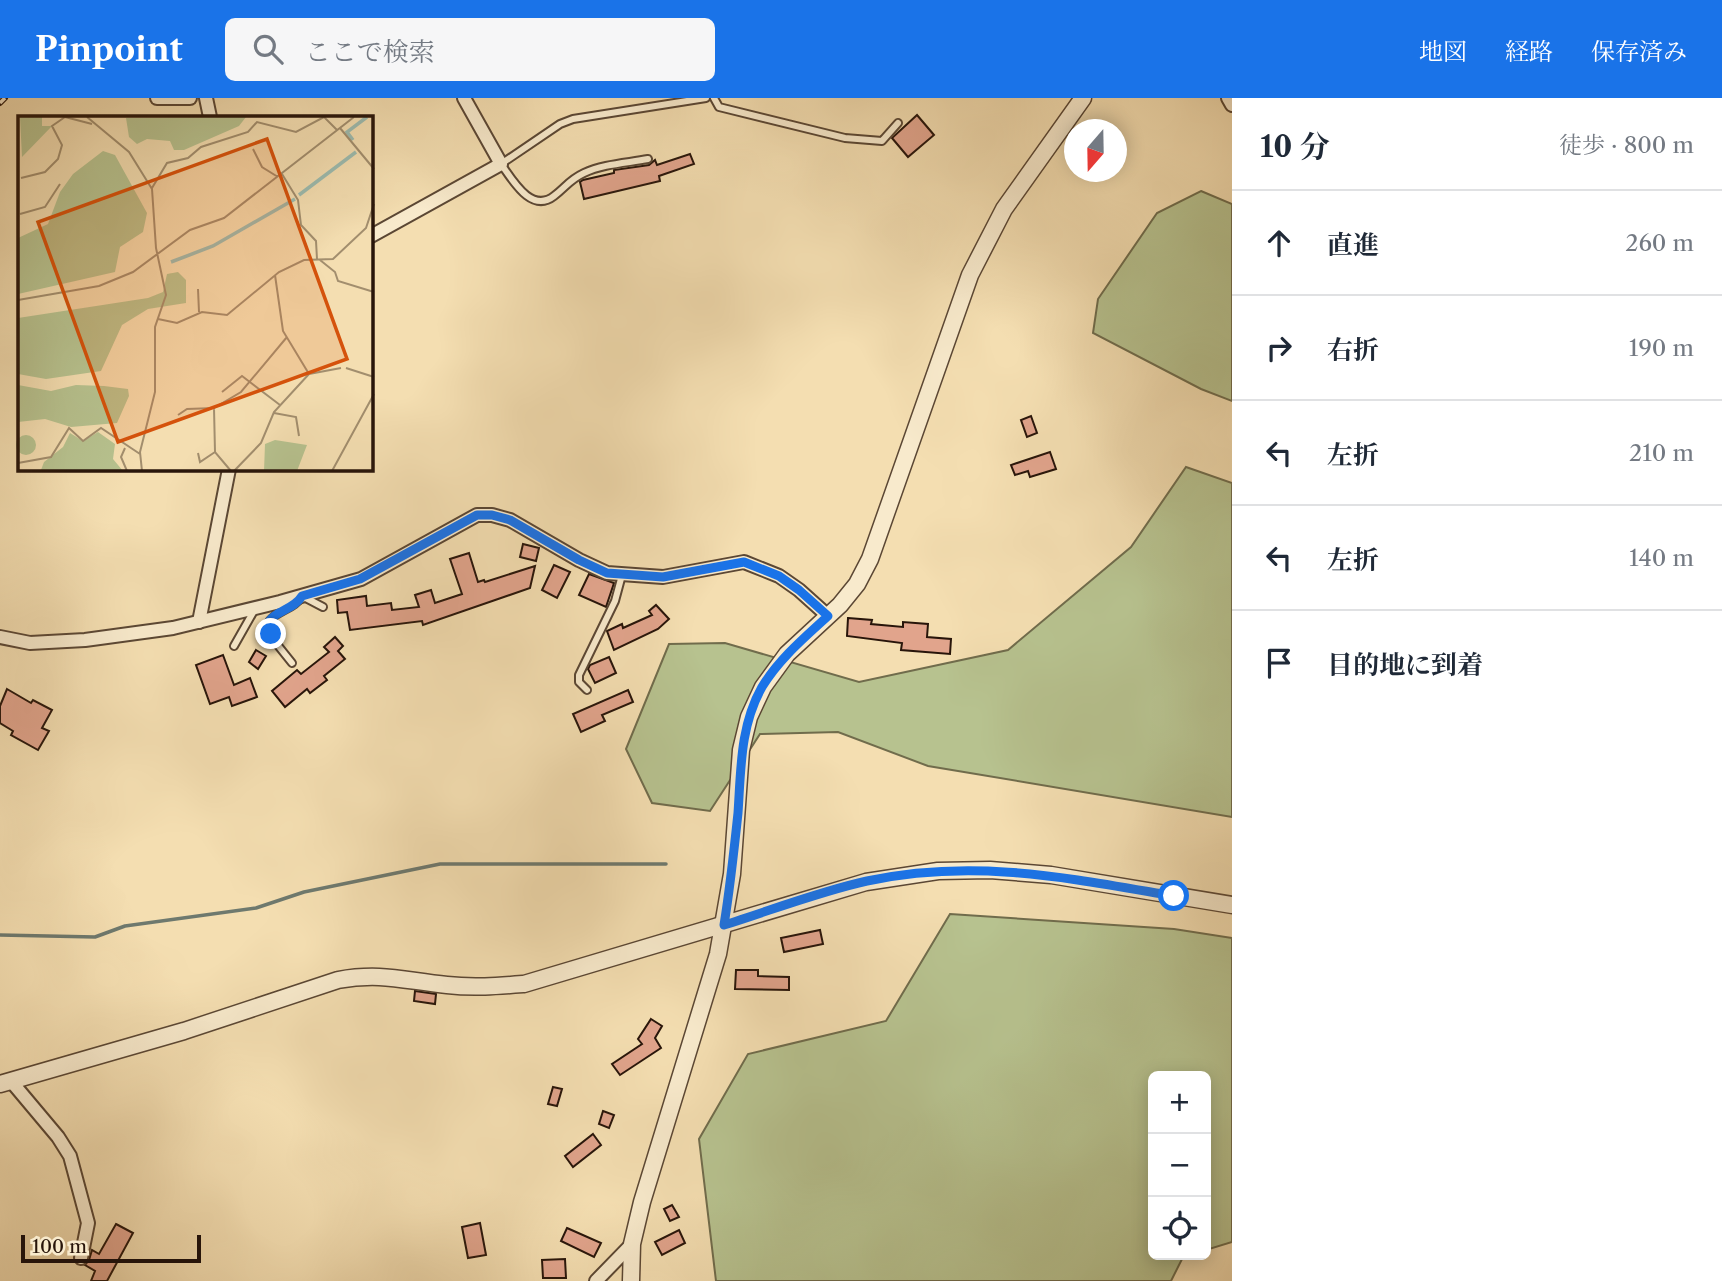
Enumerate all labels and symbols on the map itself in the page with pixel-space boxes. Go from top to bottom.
inset map [18,116,373,471]
north arrow [1064,119,1127,182]
route end [255,618,286,649]
route start [1158,880,1189,911]
scale bar [21,1232,201,1264]

